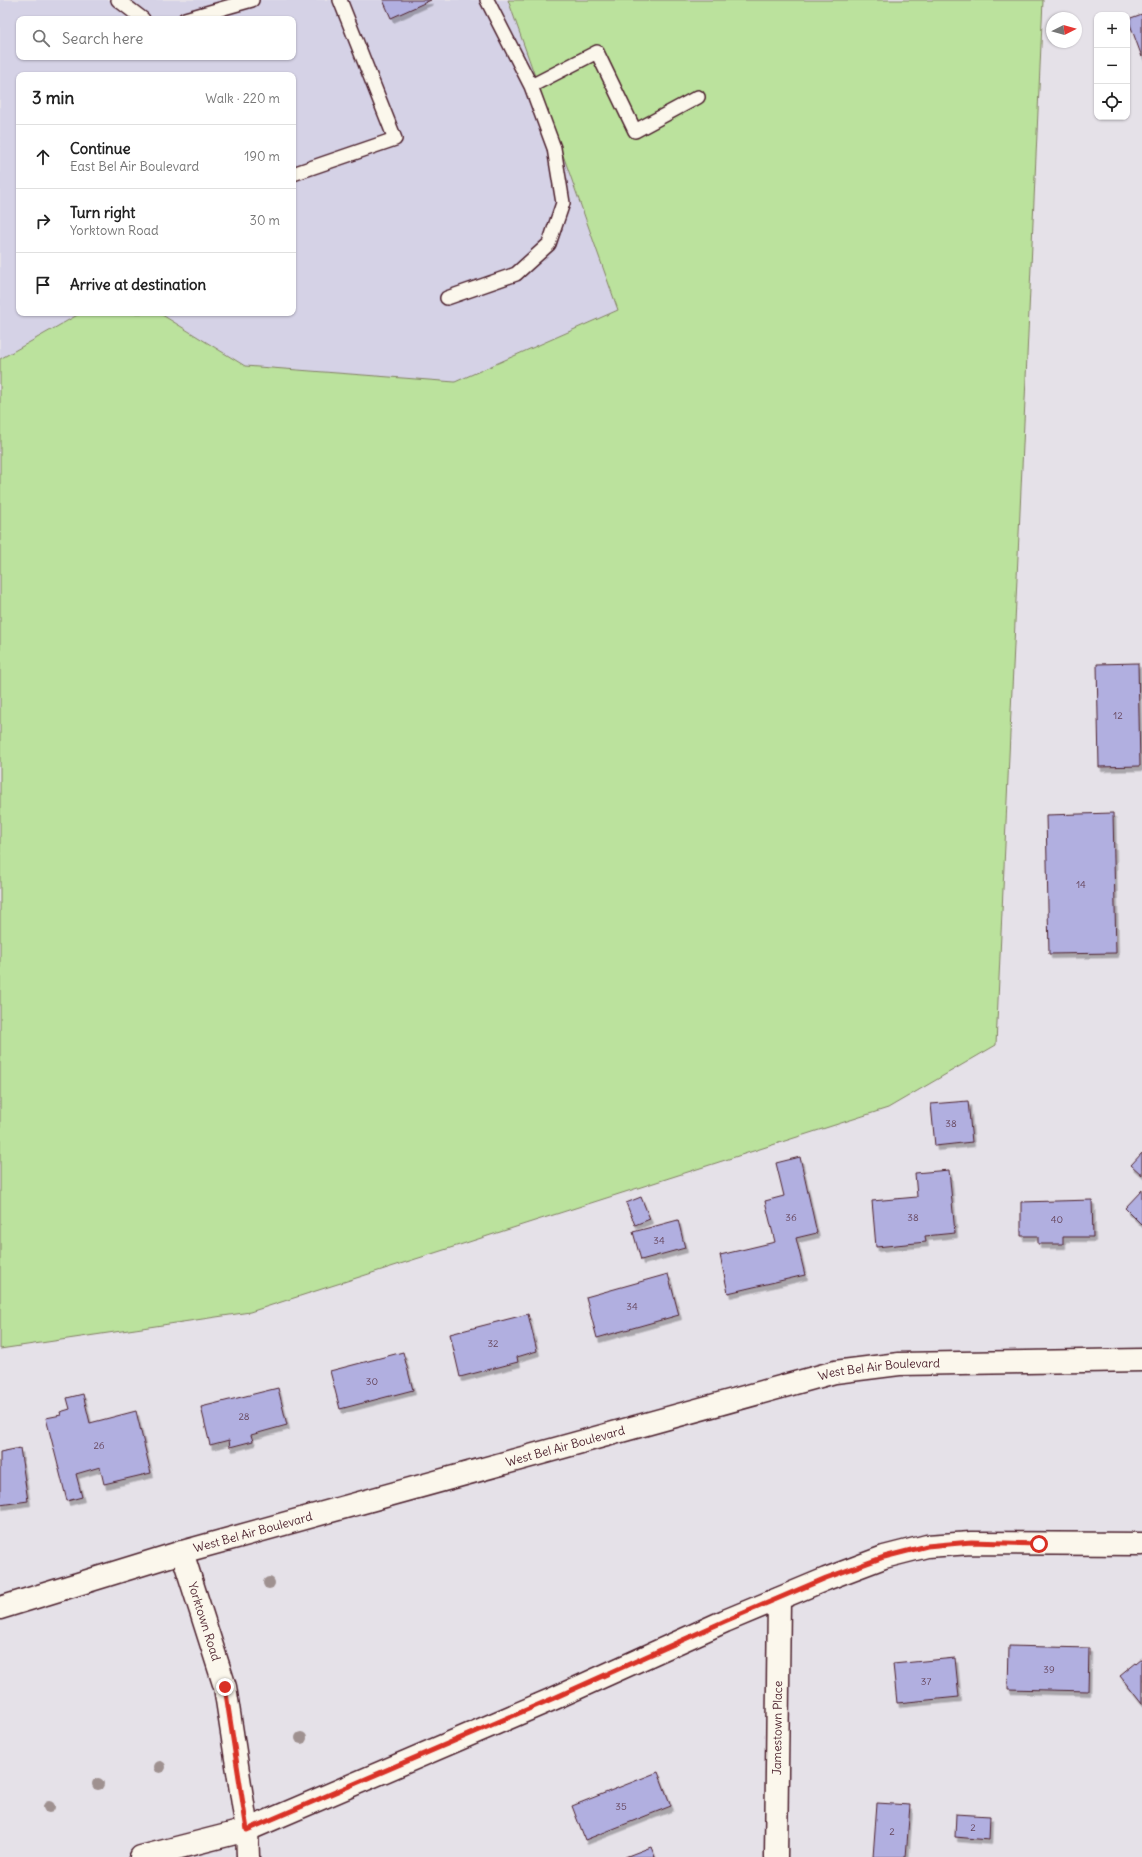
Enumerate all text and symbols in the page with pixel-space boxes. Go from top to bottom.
north arrow [1046,12,1082,48]
map controls [1094,12,1130,120]
button: + [1094,12,1130,48]
search box [16,16,296,60]
icon: search [30,27,52,49]
text: Search here [62,29,143,48]
button: − [1094,48,1130,84]
button: locate [1094,84,1130,120]
text: 3 min [32,87,74,109]
text: Walk · 220 m [205,90,280,107]
text: Continue [70,139,131,158]
icon: ahead [32,146,54,168]
text: 190 m [244,148,280,165]
text: East Bel Air Boulevard [70,158,199,175]
text: Turn right [70,203,135,222]
icon: right [32,210,54,232]
text: 30 m [250,212,280,229]
text: Yorktown Road [70,222,159,239]
icon: arrive [32,274,54,296]
text: Arrive at destination [70,275,206,294]
house number: 12 [1113,709,1123,722]
house number: 14 [1076,878,1086,891]
house number: 38 [945,1117,957,1130]
house number: 36 [785,1211,797,1224]
house number: 38 [907,1211,919,1224]
house number: 40 [1051,1213,1063,1226]
house number: 34 [653,1234,665,1247]
house number: 34 [626,1300,638,1313]
house number: 32 [487,1337,499,1350]
street label: West Bel Air Boulevard [816,1355,940,1383]
house number: 30 [366,1375,378,1388]
house number: 28 [238,1410,250,1423]
street label: West Bel Air Boulevard [504,1422,626,1469]
house number: 26 [93,1439,105,1452]
street label: West Bel Air Boulevard [192,1508,314,1555]
route start [1030,1535,1048,1553]
street label: Yorktown Road [185,1580,224,1663]
house number: 39 [1043,1663,1055,1676]
house number: 37 [921,1675,931,1688]
route end [216,1678,234,1696]
street label: Jamestown Place [769,1681,785,1775]
house number: 35 [615,1800,627,1813]
house number: 2 [970,1821,976,1834]
house number: 2 [889,1825,895,1838]

